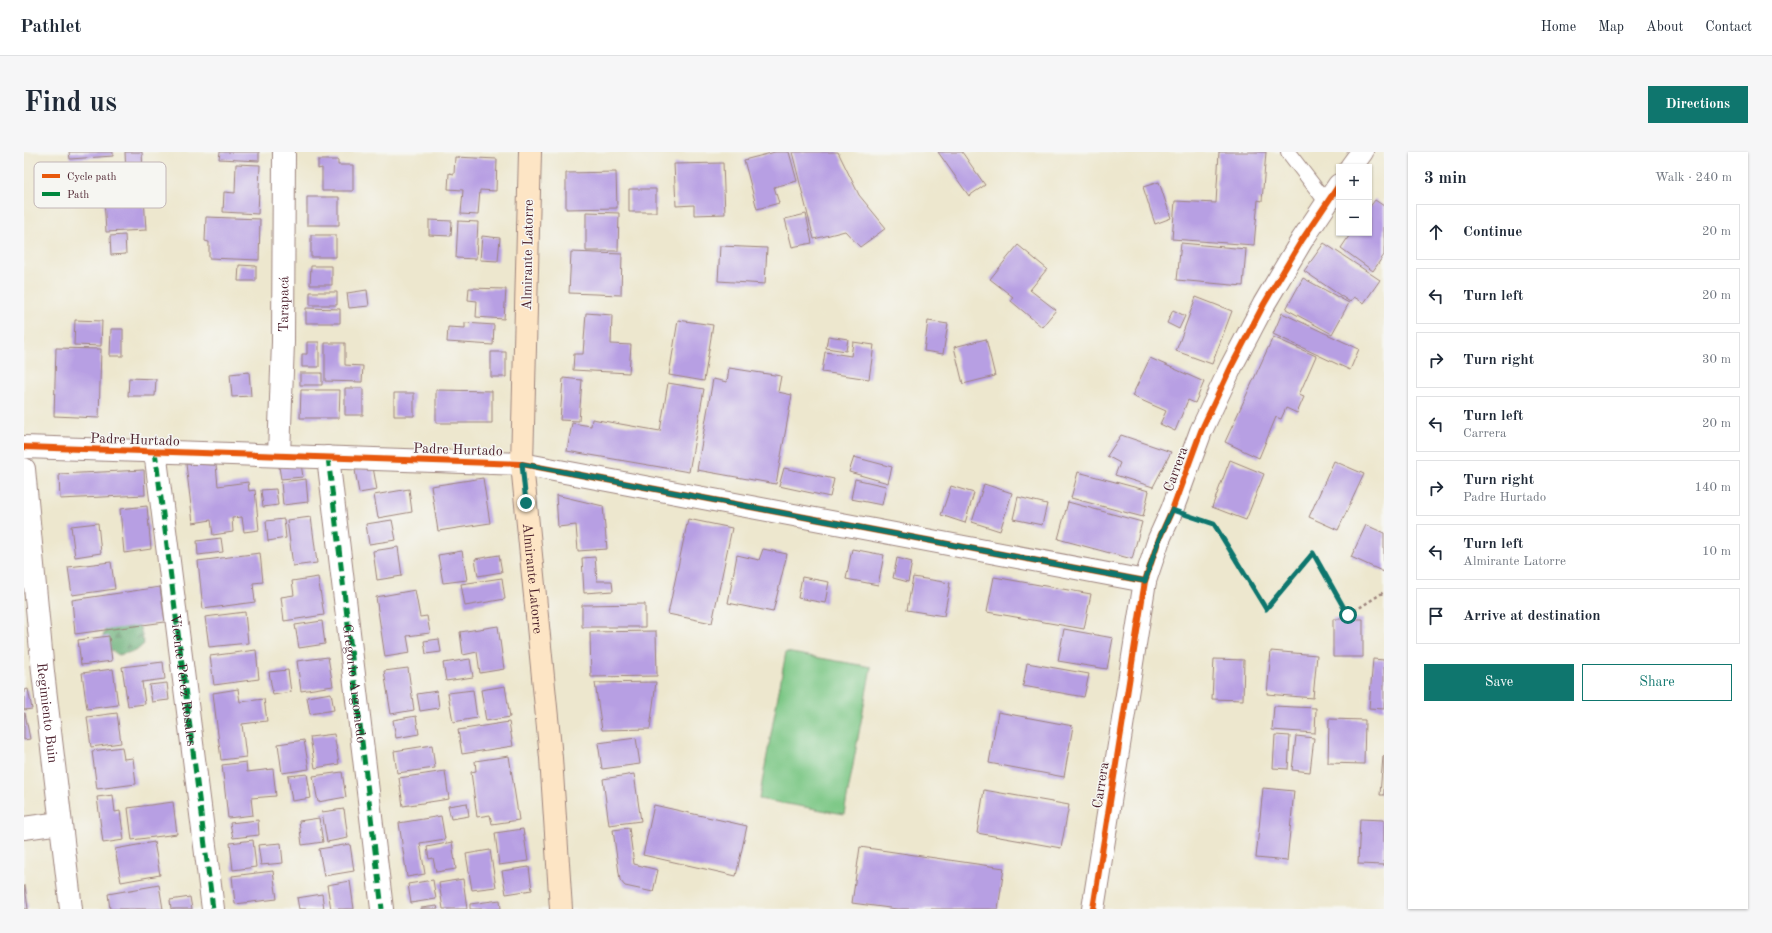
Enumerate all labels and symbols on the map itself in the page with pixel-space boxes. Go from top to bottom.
legend [34,162,166,208]
text: Cycle path [67,172,117,183]
text: Path [67,190,89,201]
street label: Almirante Latorre [520,199,536,311]
street label: Tarapacá [277,276,291,332]
street label: Padre Hurtado [90,431,180,449]
street label: Padre Hurtado [413,441,503,459]
street label: Carrera [1161,445,1191,494]
route end [517,494,535,512]
street label: Almirante Latorre [520,523,545,634]
route start [1339,606,1357,624]
street label: Vicente Pérez Rosales [168,613,198,747]
street label: Gregorio Argomedo [340,623,368,744]
street label: Regimiento Buin [34,662,60,764]
street label: Carrera [1090,761,1112,809]

